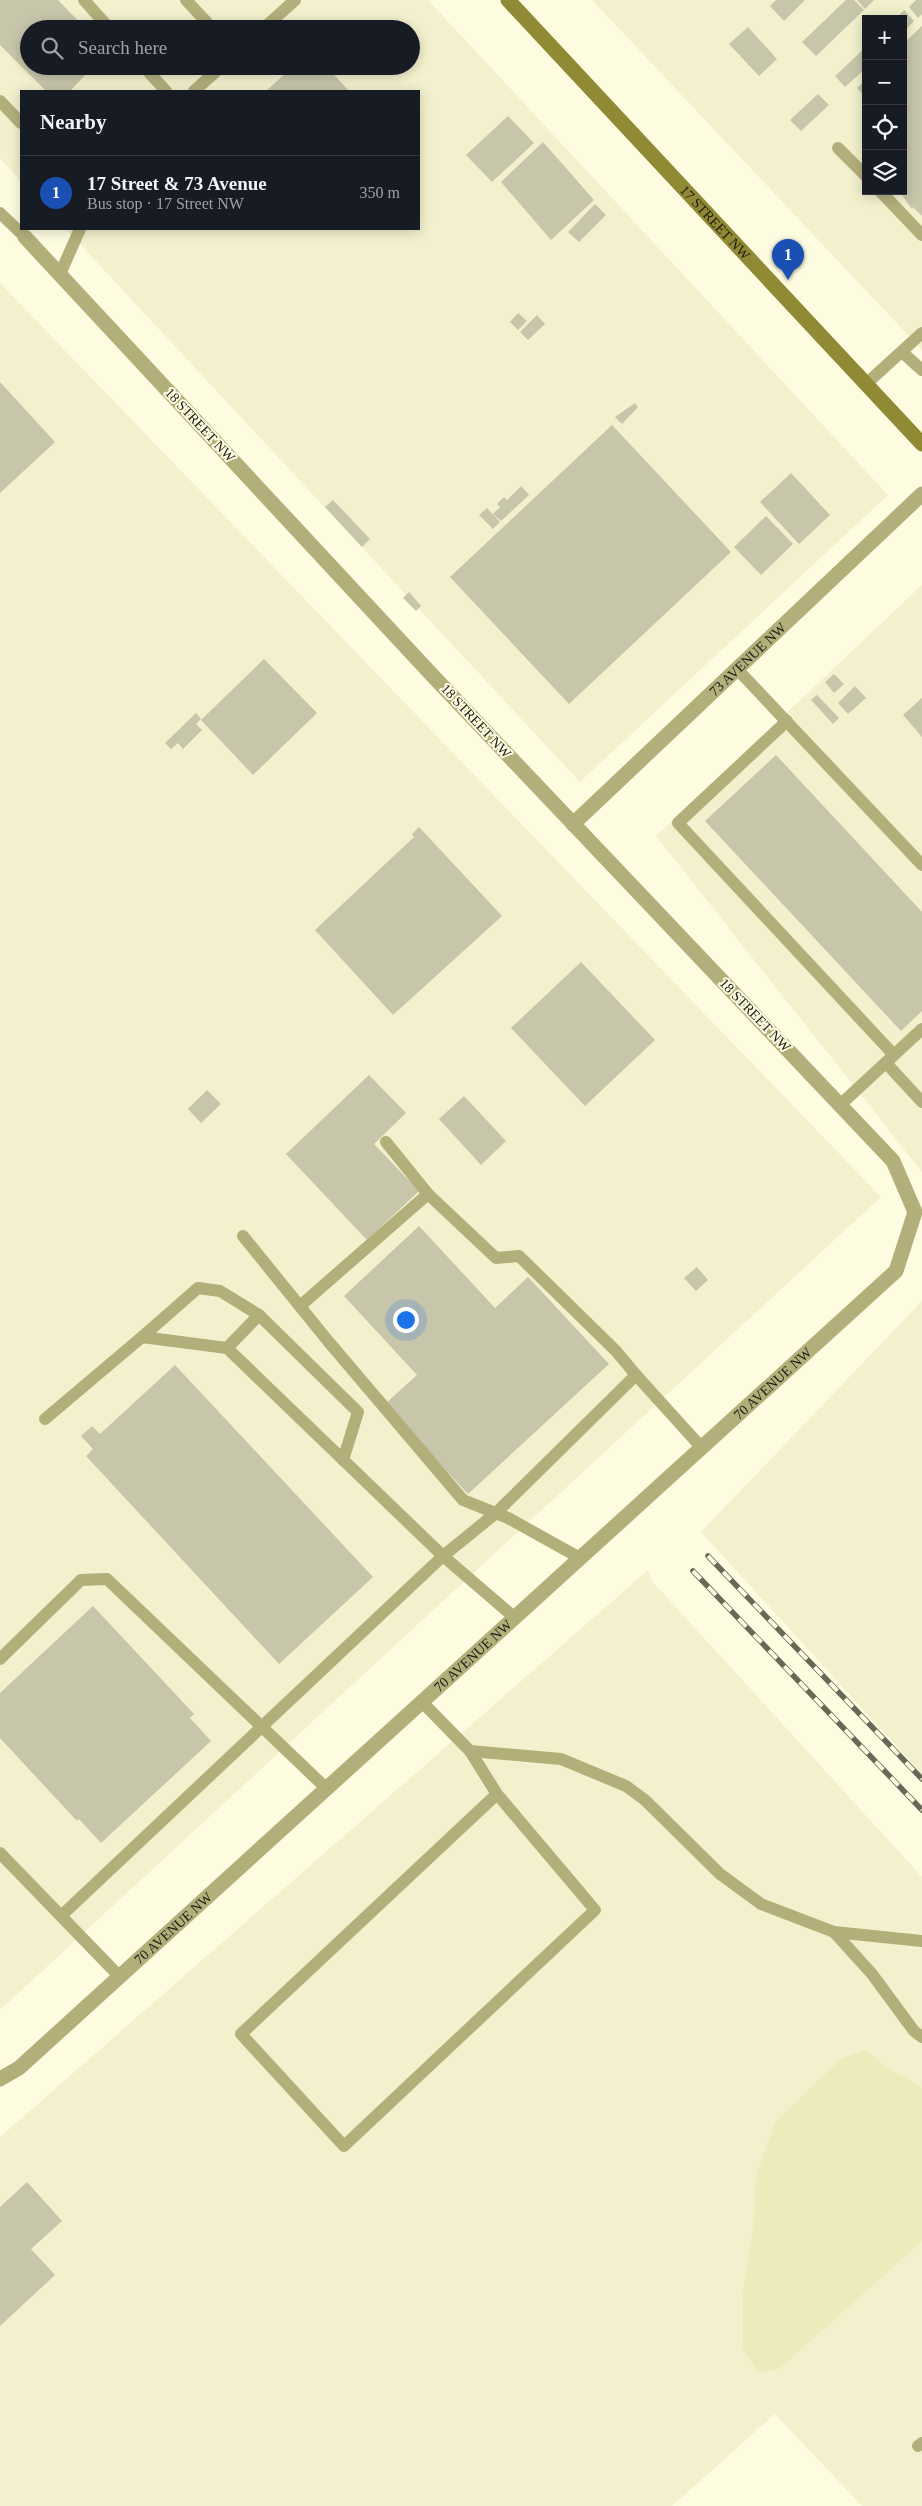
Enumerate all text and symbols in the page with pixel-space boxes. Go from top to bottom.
map controls [862,15,907,195]
button: + [862,15,907,60]
search box [20,20,420,75]
icon: search [38,34,66,62]
text: Search here [78,37,167,58]
button: − [862,60,907,105]
button: locate [862,105,907,150]
text: Nearby [40,110,107,134]
button: layers [862,150,907,195]
text: 17 Street & 73 Avenue [87,173,267,194]
street label: 17 STREET NW [677,182,754,263]
text: 1 [52,184,60,201]
text: 350 m [360,184,400,201]
text: Bus stop · 17 Street NW [87,195,244,212]
pin: 1 [772,239,804,280]
street label: 18 STREET NW [162,385,239,466]
street label: 73 AVENUE NW [706,619,789,699]
street label: 18 STREET NW [438,681,515,762]
street label: 18 STREET NW [716,975,794,1055]
your location [393,1307,419,1333]
street label: 70 AVENUE NW [731,1344,815,1422]
street label: 70 AVENUE NW [431,1616,515,1695]
street label: 70 AVENUE NW [131,1889,215,1967]

